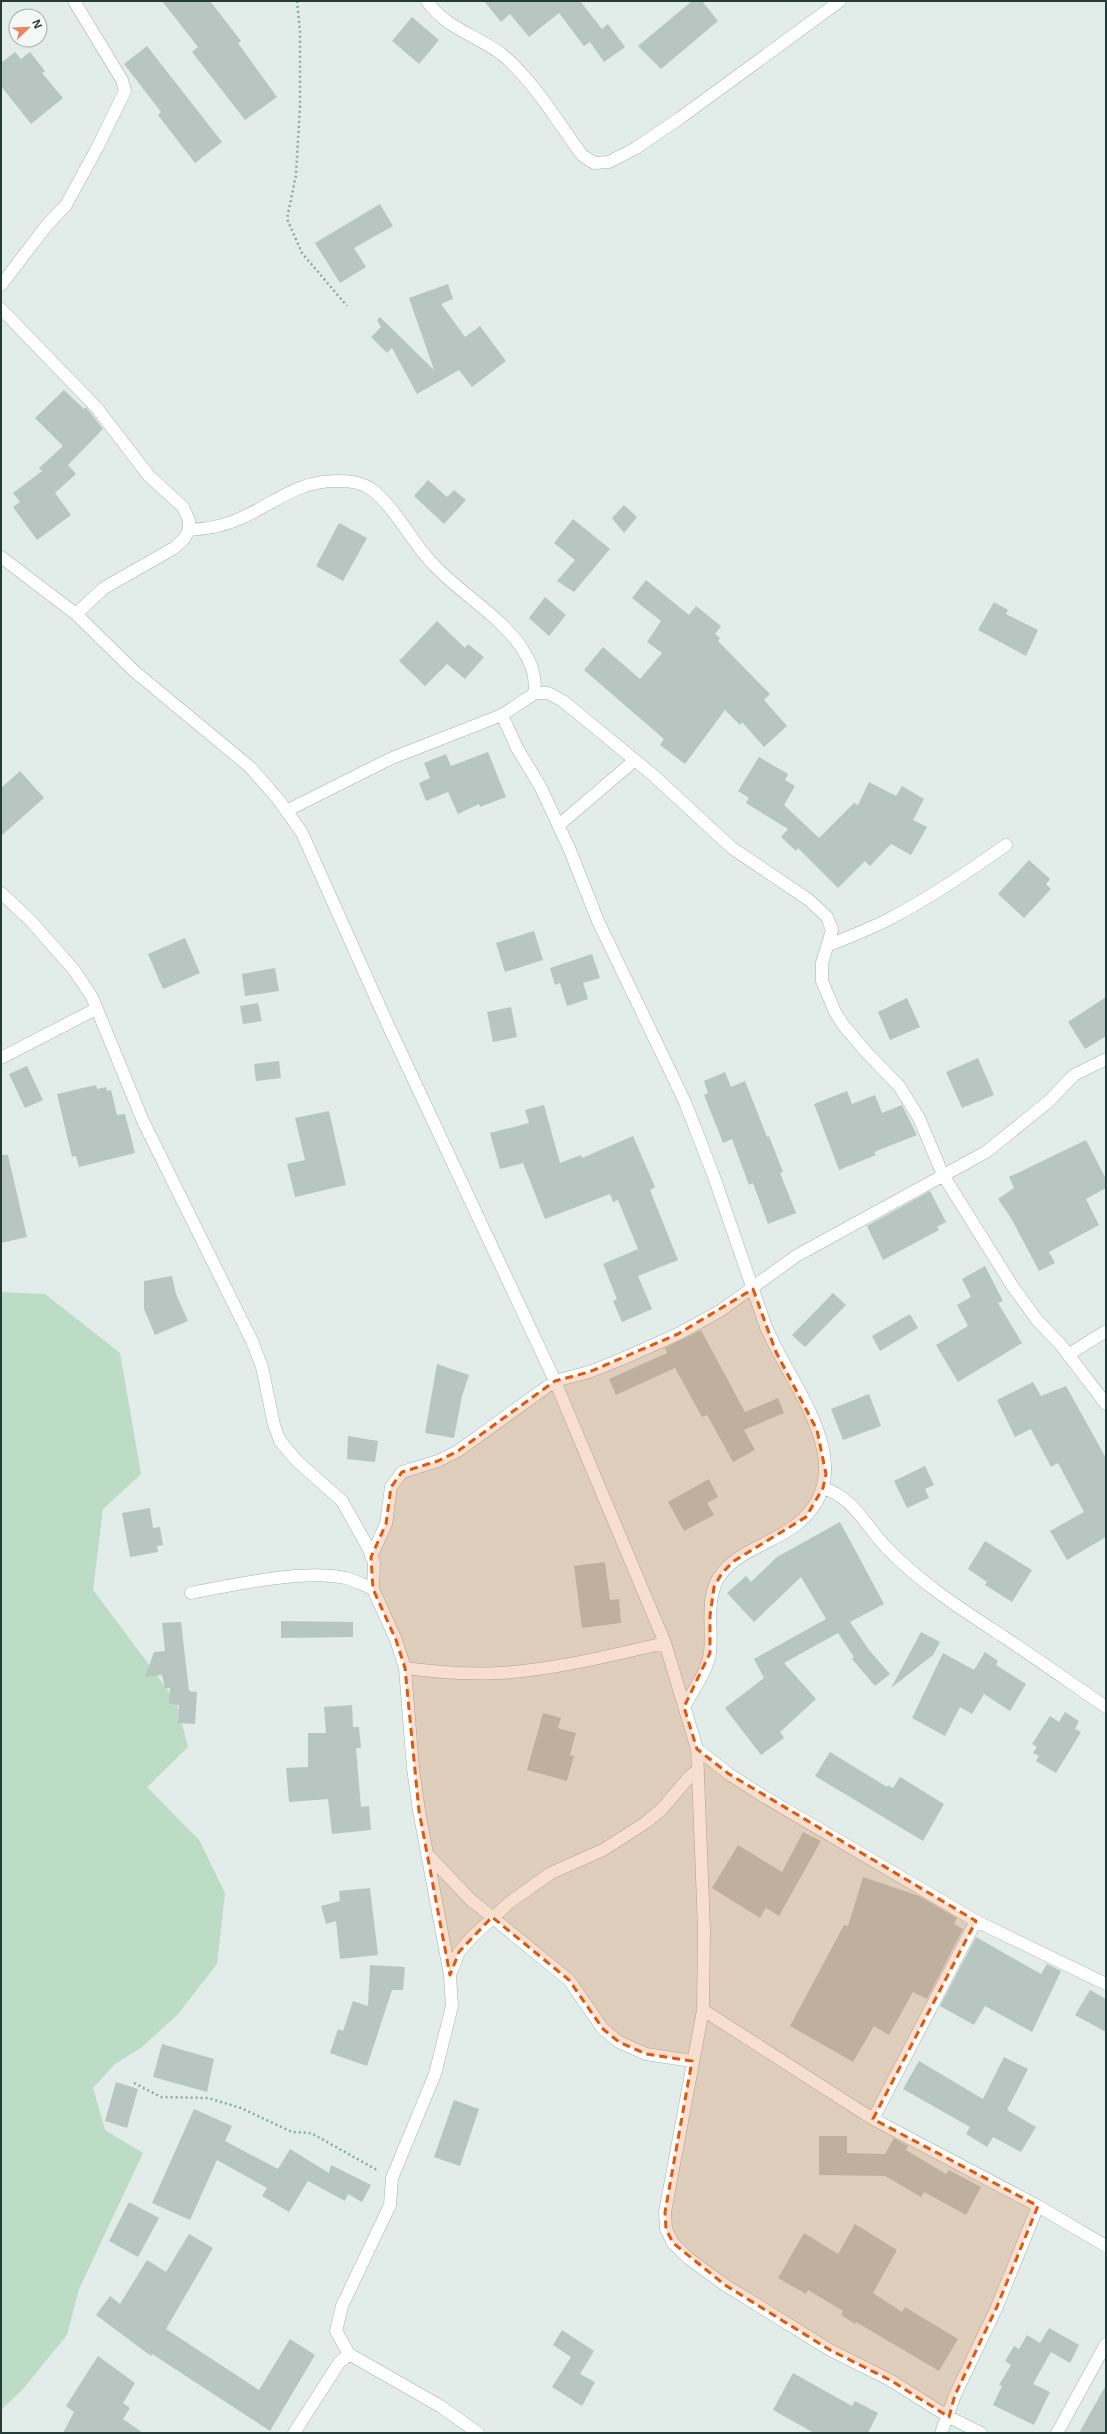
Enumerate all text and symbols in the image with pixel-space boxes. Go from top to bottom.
north arrow [8,8,48,48]
text: N [29,17,46,31]

